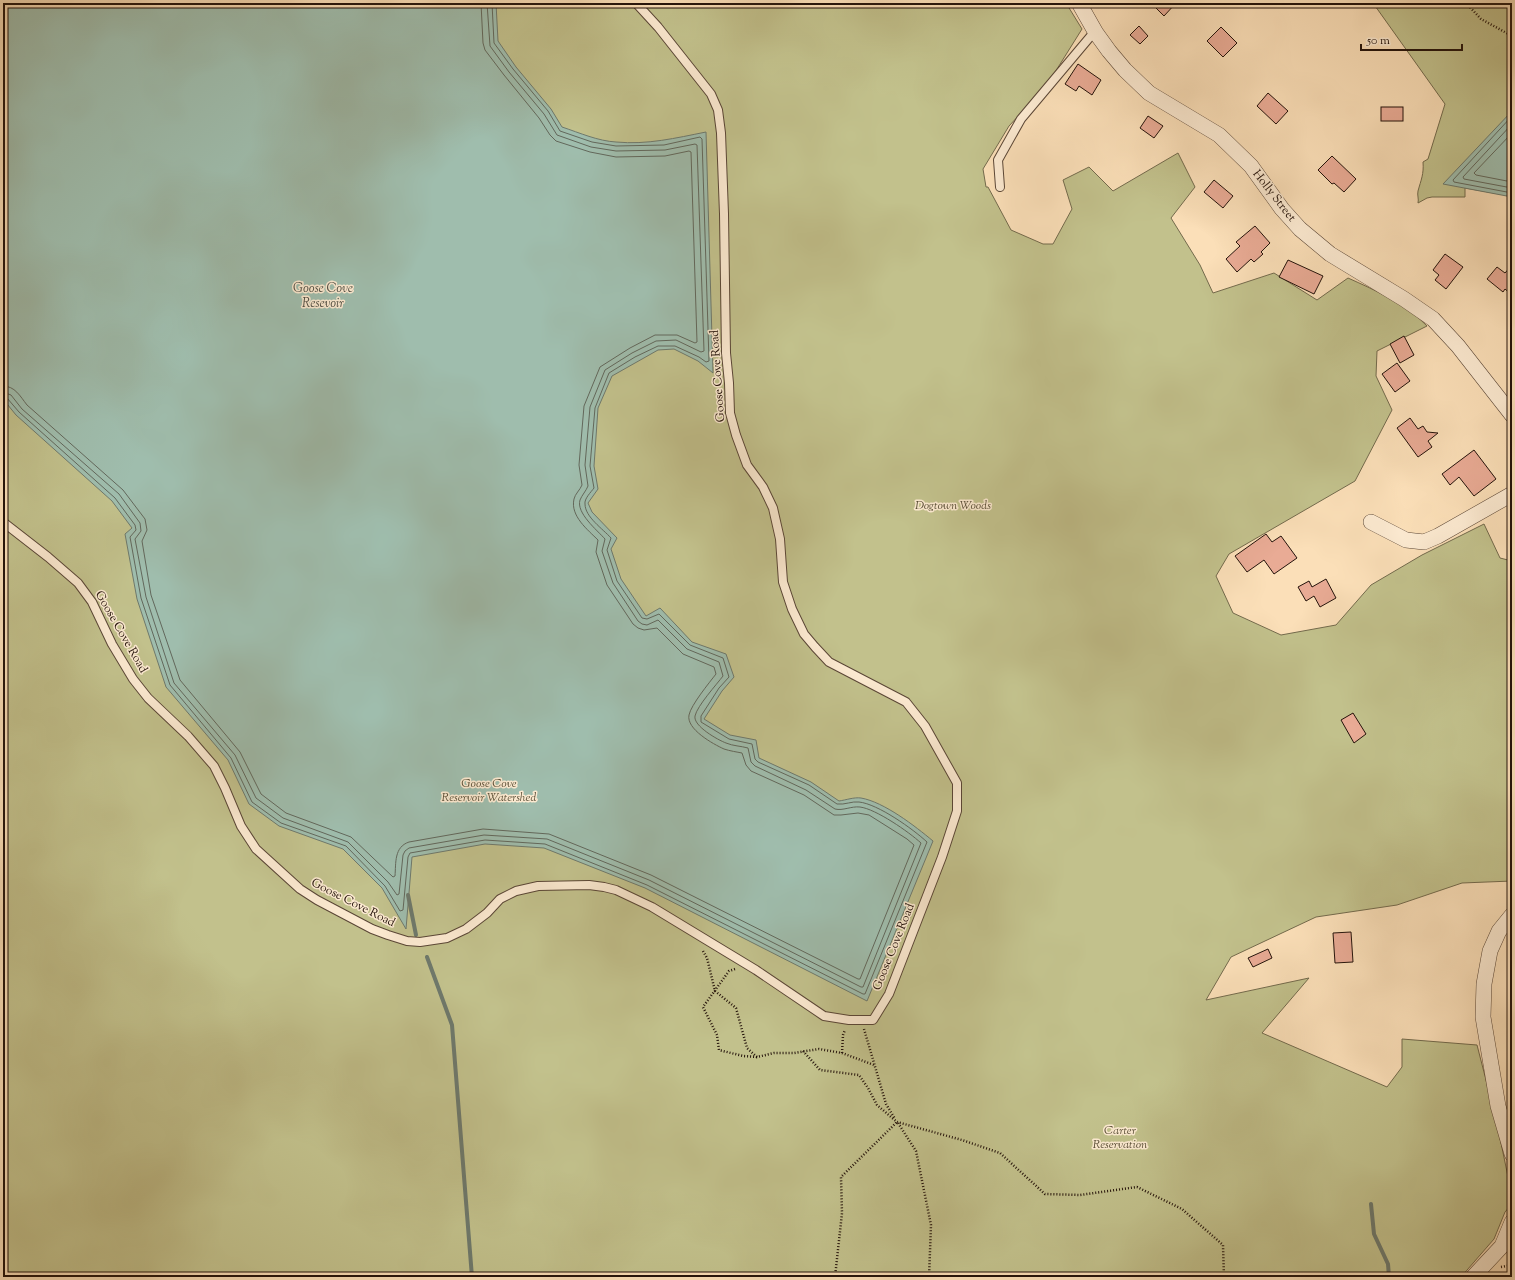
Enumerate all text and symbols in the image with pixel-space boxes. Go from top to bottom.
scale bar [1361,26,1462,52]
text: 50 m [1366,32,1390,50]
street label: Holly Street [1248,166,1300,226]
water label: Goose Cove Resevoir [293,280,353,313]
street label: Goose Cove Road [706,329,730,423]
park label: Dogtown Woods [915,497,991,515]
street label: Goose Cove Road [90,587,152,677]
park label: Goose Cove Reservoir Watershed [442,775,536,807]
street label: Goose Cove Road [308,874,398,932]
street label: Goose Cove Road [868,901,920,993]
park label: Carter Reservation [1093,1122,1148,1154]

